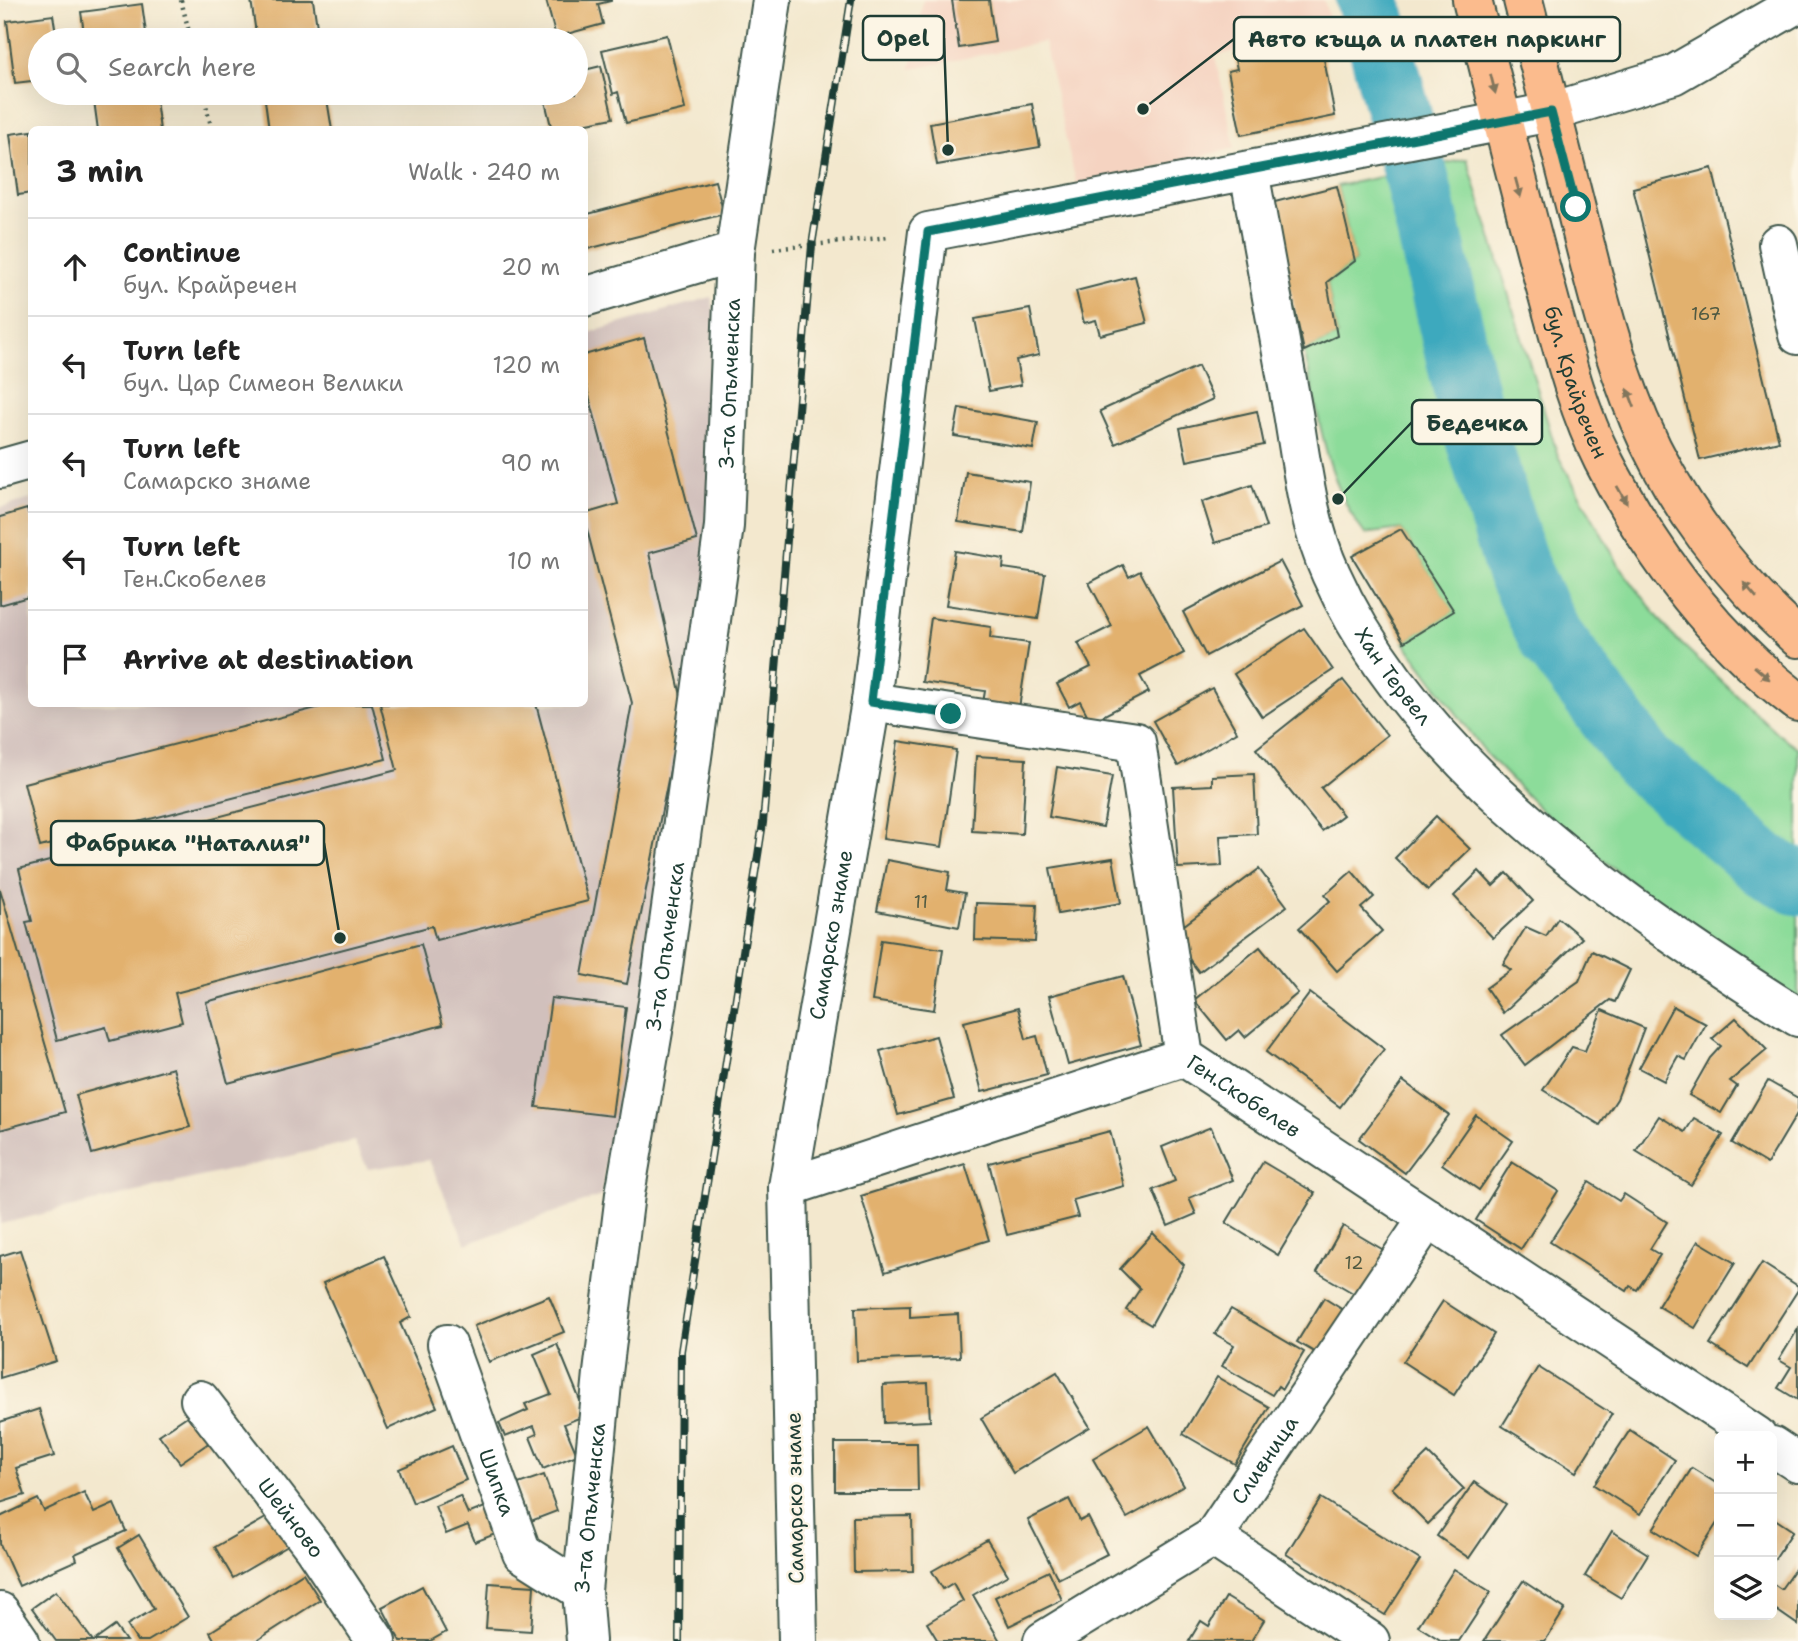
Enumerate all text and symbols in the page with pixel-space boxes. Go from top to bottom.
callout: Opel [863,16,944,60]
callout: Авто къща и платен паркинг [1234,17,1620,61]
text: Opel [877,23,929,53]
text: Авто къща и платен паркинг [1248,24,1607,54]
search box [28,28,588,105]
icon: search [52,48,90,86]
text: Search here [108,49,257,84]
one-way arrow [1488,74,1499,96]
text: 3 min [56,151,143,192]
text: Walk · 240 m [408,157,560,187]
one-way arrow [1514,177,1524,198]
route start [1560,191,1591,222]
text: Continue [123,235,241,270]
icon: ahead [56,248,94,286]
text: 20 m [501,252,560,282]
text: бул. Крайречен [123,270,297,300]
street label: 3-та Опълченска [712,298,747,470]
house number: 167 [1691,302,1721,326]
street label: бул. Крайречен [1537,303,1614,463]
text: Turn left [123,333,240,368]
icon: left [56,346,94,384]
text: 120 m [492,350,560,380]
text: бул. Цар Симеон Велики [123,368,404,398]
one-way arrow [1625,387,1636,408]
callout: Бедечка [1412,400,1542,444]
text: Бедечка [1426,408,1528,438]
text: Turn left [123,431,240,466]
icon: left [56,444,94,482]
text: 90 m [500,448,560,478]
text: Самарско знаме [123,466,311,496]
one-way arrow [1616,485,1628,505]
text: Turn left [123,529,240,564]
icon: left [56,542,94,580]
text: 10 m [507,546,560,576]
text: Ген.Скобелев [123,564,266,594]
one-way arrow [1742,581,1758,599]
street label: Хан Тервел [1348,622,1438,731]
icon: arrive [56,640,94,678]
text: Arrive at destination [123,642,413,677]
one-way arrow [1753,665,1771,681]
route end [935,698,966,729]
callout: Фабрика "Наталия" [51,821,324,865]
text: Фабрика "Наталия" [66,828,310,858]
street label: Самарско знаме [803,848,859,1022]
street label: 3-та Опълченска [639,860,691,1034]
house number: 11 [914,890,928,914]
street label: Ген.Скобелев [1181,1049,1306,1144]
house number: 12 [1344,1251,1364,1275]
street label: Сливница [1225,1410,1305,1510]
street label: Самарско знаме [780,1412,810,1584]
street label: 3-та Опълченска [568,1422,612,1595]
map controls [1714,1431,1777,1620]
button: + [1714,1431,1777,1494]
street label: Шипка [472,1445,522,1520]
street label: Шейново [251,1472,331,1564]
button: − [1714,1494,1777,1557]
button: layers [1714,1557,1777,1620]

